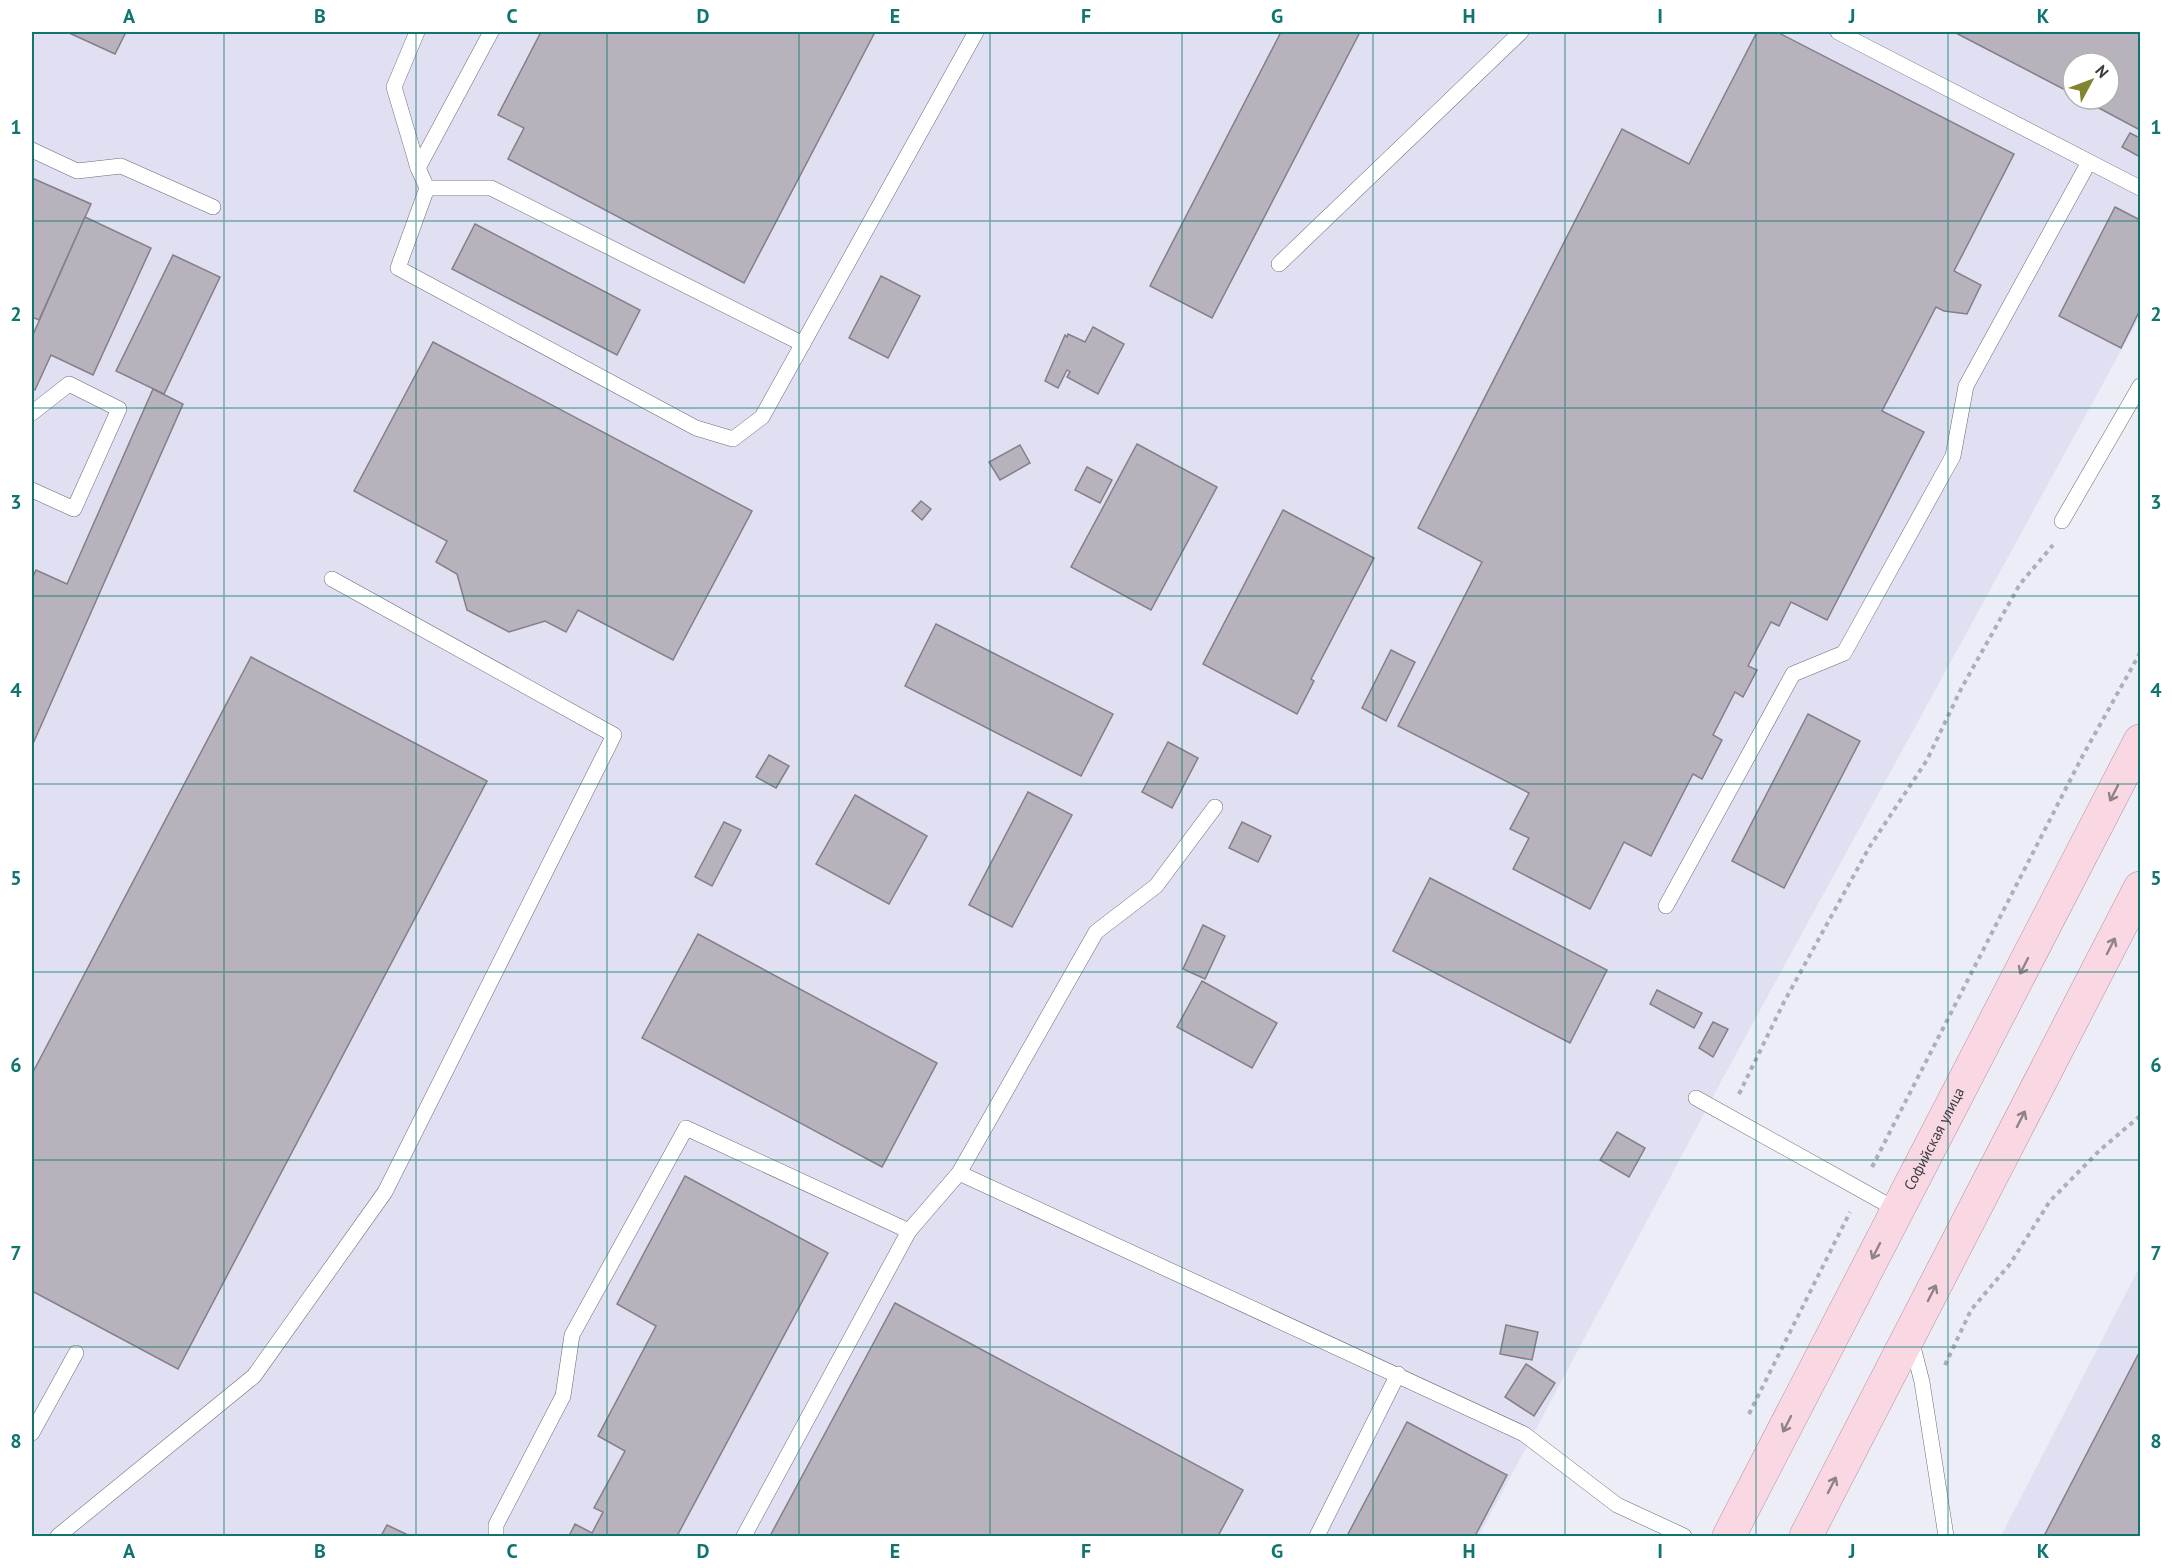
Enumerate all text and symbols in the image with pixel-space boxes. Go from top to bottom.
text: A [123,3,136,29]
text: B [314,3,326,29]
text: C [506,3,518,29]
text: D [697,3,710,29]
text: E [890,3,900,29]
text: F [1081,3,1091,29]
text: G [1271,3,1283,29]
text: H [1462,3,1476,29]
text: I [1657,3,1663,29]
text: J [1848,3,1855,29]
text: K [2037,3,2050,29]
north arrow [2061,51,2121,111]
text: N [2091,61,2113,82]
text: 1 [10,114,22,140]
text: 1 [2150,114,2162,140]
text: 2 [10,301,22,327]
text: 2 [2150,301,2162,327]
text: 3 [10,489,22,515]
text: 3 [2150,489,2162,515]
text: 4 [10,677,22,703]
text: 4 [2150,677,2162,703]
one-way arrow [2107,784,2119,802]
text: 5 [10,865,22,891]
text: 5 [2150,865,2162,891]
one-way arrow [2105,938,2117,956]
one-way arrow [2018,957,2030,974]
text: 6 [10,1052,22,1078]
text: 6 [2150,1052,2162,1078]
street label: Софийская улица [1899,1084,1968,1193]
one-way arrow [2016,1111,2027,1129]
text: 7 [10,1240,22,1266]
text: 7 [2150,1240,2162,1266]
one-way arrow [1870,1242,1882,1259]
one-way arrow [1926,1284,1938,1302]
one-way arrow [1780,1415,1792,1433]
text: 8 [10,1428,22,1454]
text: 8 [2150,1428,2162,1454]
one-way arrow [1827,1476,1839,1494]
text: A [123,1538,136,1564]
text: B [314,1538,326,1564]
text: C [506,1538,518,1564]
text: D [697,1538,710,1564]
text: E [890,1538,900,1564]
text: F [1081,1538,1091,1564]
text: G [1271,1538,1283,1564]
text: H [1462,1538,1476,1564]
text: I [1657,1538,1663,1564]
text: J [1848,1538,1855,1564]
text: K [2037,1538,2050,1564]

